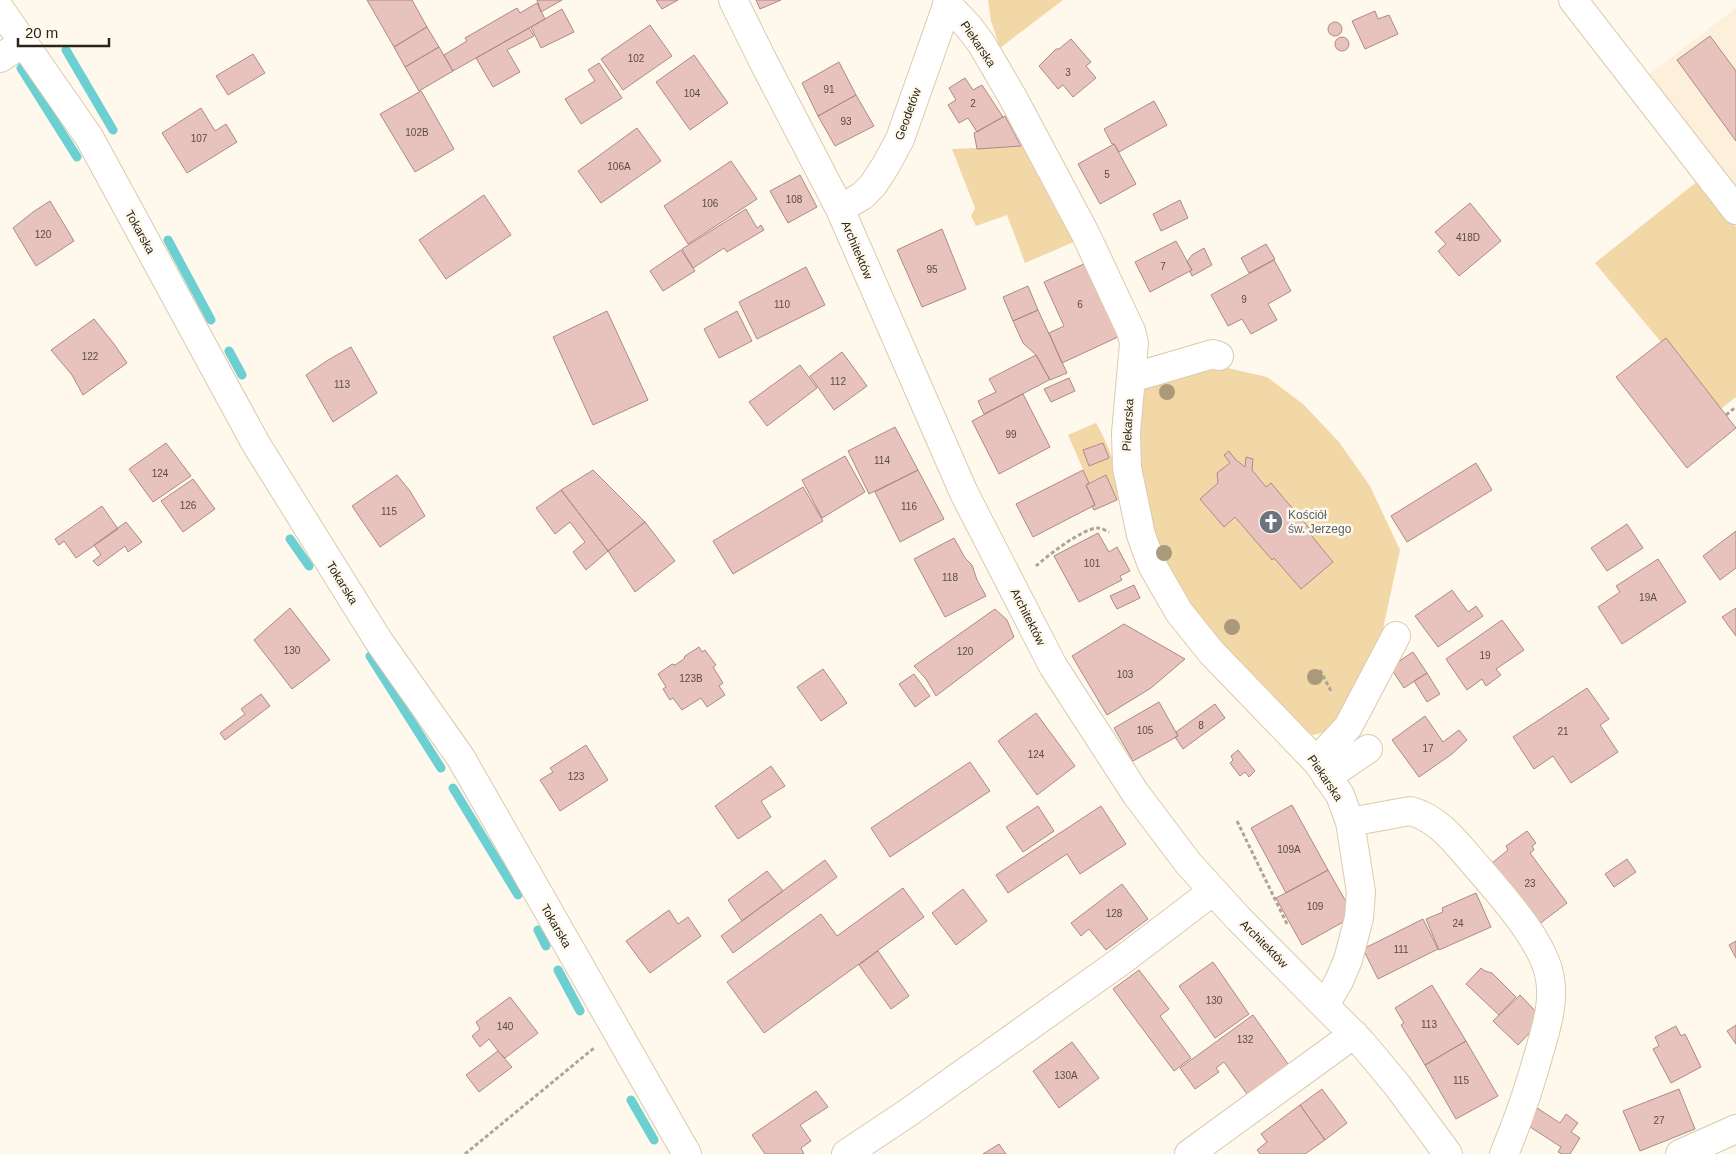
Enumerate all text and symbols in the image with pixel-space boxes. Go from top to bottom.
scale bar [18,15,109,47]
street label: Piekarska [957,18,999,70]
text: 20 m [25,24,58,41]
house number: 102 [628,53,645,64]
house number: 3 [1065,67,1071,78]
house number: 91 [823,84,835,95]
street label: Geodetów [892,86,924,142]
house number: 104 [684,88,701,99]
house number: 2 [970,98,976,109]
house number: 93 [840,116,852,127]
house number: 102B [405,127,429,138]
house number: 107 [191,133,208,144]
house number: 106A [607,161,631,172]
house number: 5 [1104,169,1110,180]
house number: 108 [786,194,803,205]
house number: 106 [702,198,719,209]
street label: Tokarska [122,208,158,257]
street label: Architektów [838,219,876,282]
house number: 120 [35,229,52,240]
house number: 418D [1456,232,1480,243]
house number: 7 [1160,261,1166,272]
house number: 95 [926,264,938,275]
house number: 9 [1241,294,1247,305]
house number: 110 [774,299,790,310]
house number: 6 [1077,299,1083,310]
house number: 122 [82,351,99,362]
house number: 112 [830,376,846,387]
house number: 113 [334,379,350,390]
street label: Piekarska [1120,398,1136,452]
house number: 99 [1005,429,1017,440]
house number: 114 [874,455,890,466]
house number: 124 [152,468,169,479]
house number: 126 [180,500,197,511]
house number: 116 [901,501,917,512]
house number: 115 [381,506,397,517]
place label: Kościół św. Jerzego [1288,508,1352,536]
church icon: Kościół św. Jerzego [1258,509,1284,535]
house number: 101 [1084,558,1101,569]
street label: Tokarska [323,559,361,607]
house number: 118 [942,572,958,583]
street label: Architektów [1008,586,1048,648]
house number: 19A [1639,592,1657,603]
house number: 130 [284,645,301,656]
house number: 120 [957,646,974,657]
house number: 19 [1479,650,1491,661]
house number: 103 [1117,669,1134,680]
house number: 123B [679,673,703,684]
house number: 8 [1198,720,1204,731]
house number: 105 [1137,725,1154,736]
house number: 21 [1557,726,1569,737]
house number: 17 [1422,743,1434,754]
house number: 124 [1028,749,1045,760]
street label: Piekarska [1304,752,1346,804]
house number: 123 [568,771,585,782]
house number: 109A [1277,844,1301,855]
house number: 23 [1524,878,1536,889]
house number: 109 [1307,901,1324,912]
street label: Tokarska [538,902,574,951]
house number: 128 [1106,908,1123,919]
street label: Architektów [1237,917,1291,971]
house number: 24 [1452,918,1464,929]
house number: 111 [1393,944,1409,955]
house number: 130 [1206,995,1223,1006]
house number: 113 [1421,1019,1437,1030]
house number: 140 [497,1021,514,1032]
house number: 132 [1237,1034,1254,1045]
house number: 130A [1054,1070,1078,1081]
house number: 115 [1453,1075,1469,1086]
house number: 27 [1653,1115,1665,1126]

